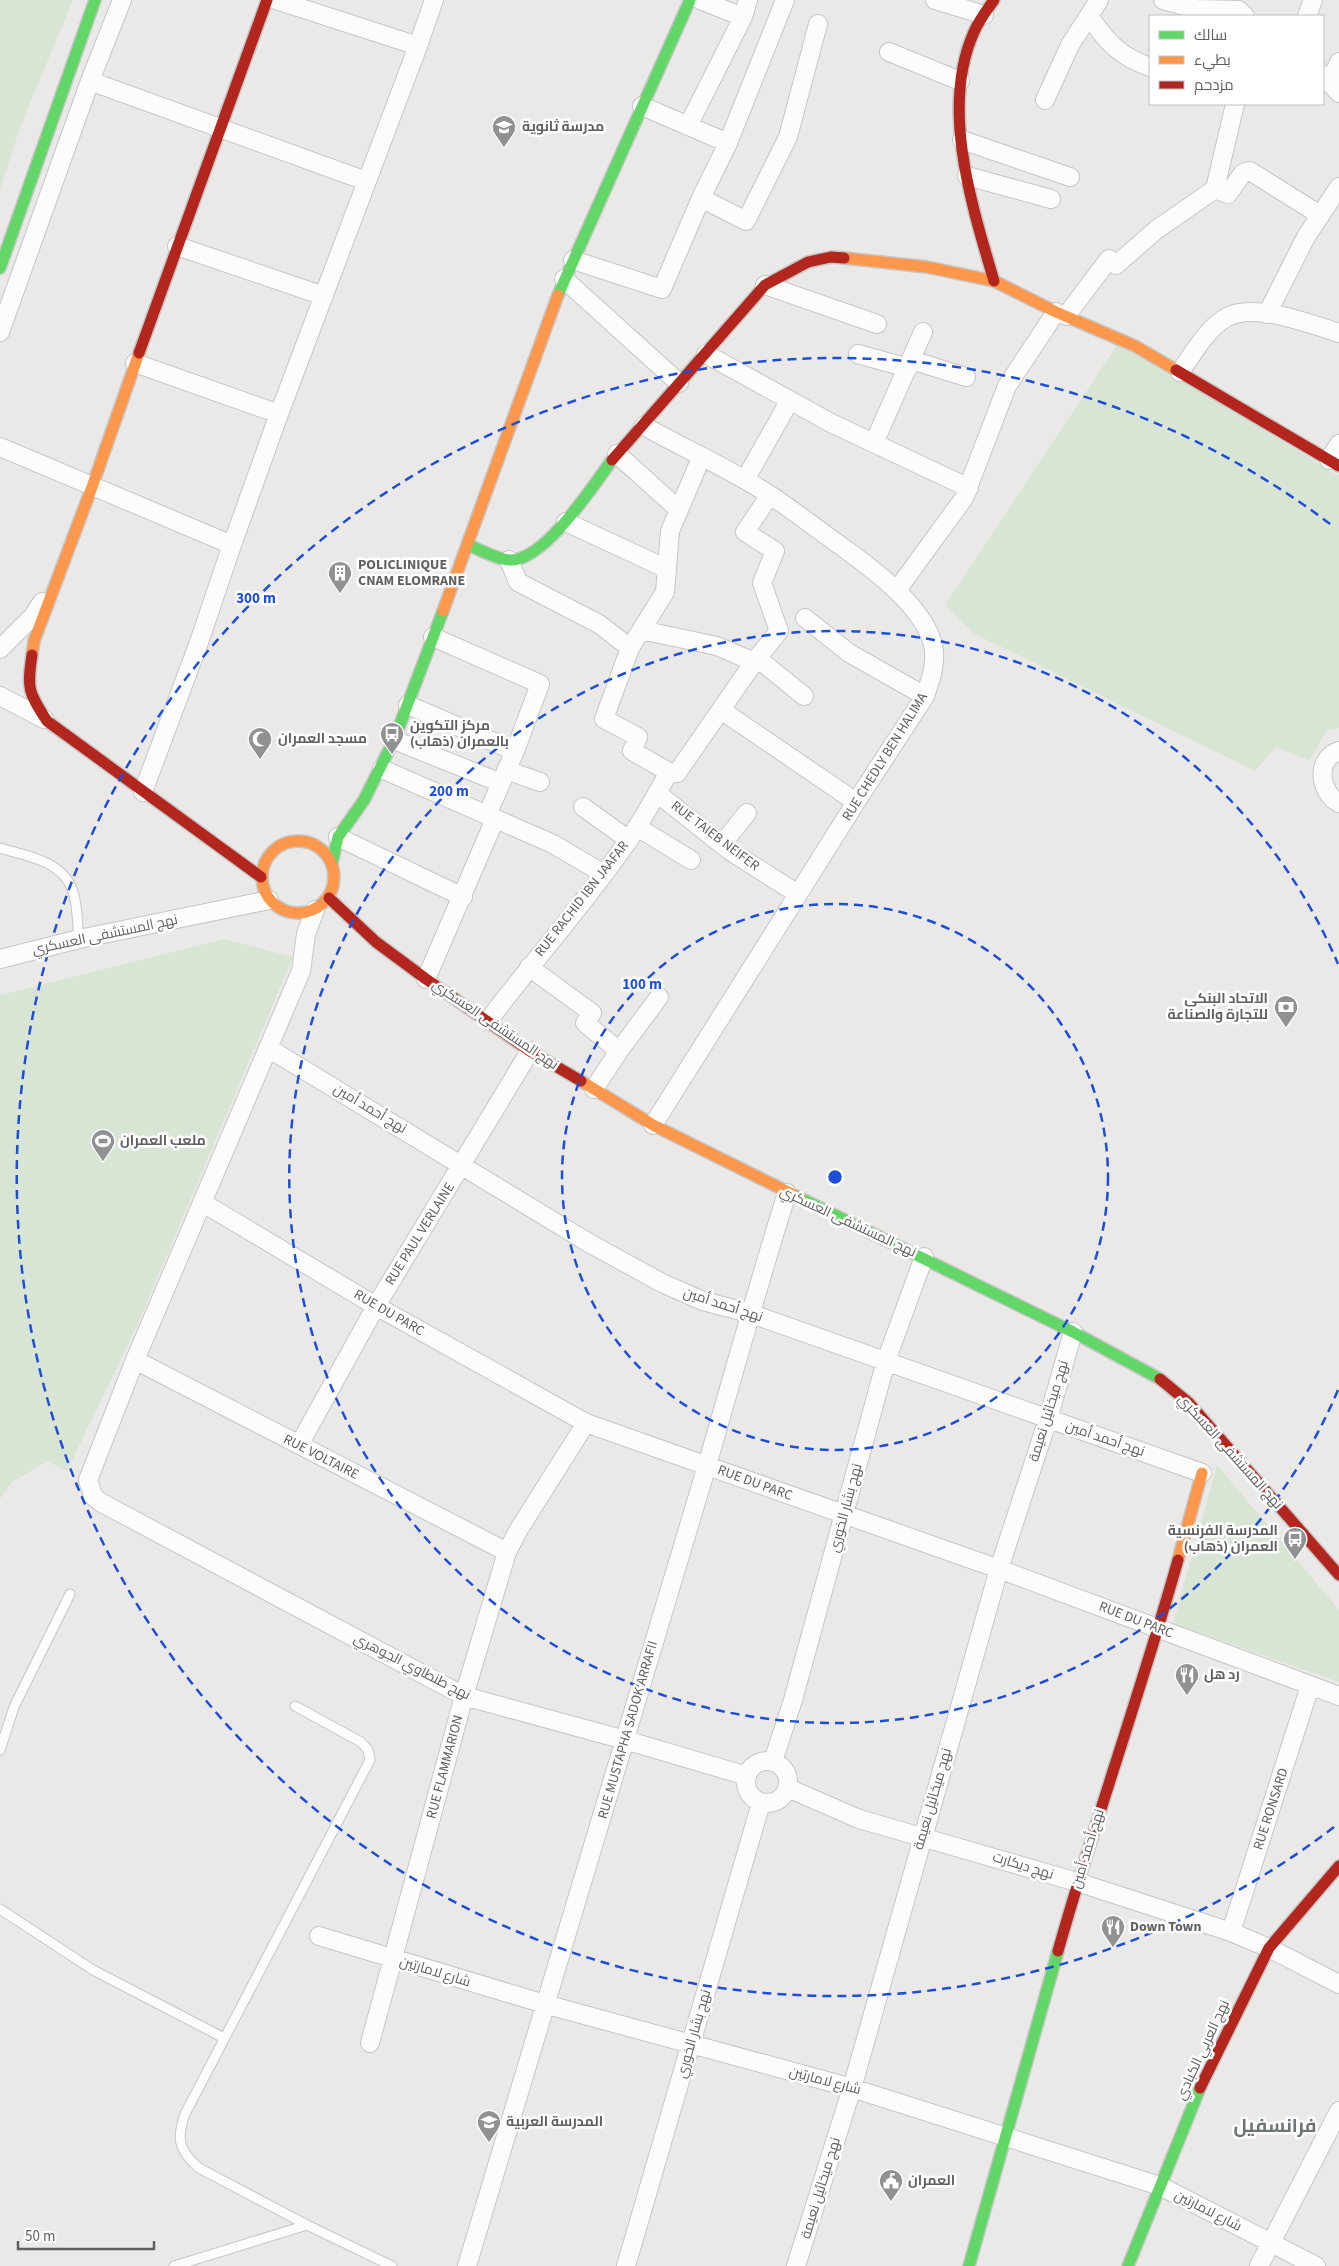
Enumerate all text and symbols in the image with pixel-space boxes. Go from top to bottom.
legend [1149,15,1324,105]
text: سالك [1194,25,1227,46]
text: بطيء [1194,50,1231,72]
text: مزدحم [1194,75,1234,96]
school or university icon: مدرسة ثانوية [491,114,517,148]
place label: مدرسة ثانوية [522,117,604,137]
place label: POLICLINIQUE CNAM ELOMRANE [358,555,465,591]
building icon: POLICLINIQUE CNAM ELOMRANE [327,560,353,594]
text: 300 m [236,588,276,609]
street label: RUE CHEDLY BEN HALIMA [837,689,933,825]
place label: مركز التكوين بالعمران (ذهاب) [410,716,509,752]
bus stop icon: مركز التكوين بالعمران (ذهاب) [379,721,405,755]
mosque icon: مسجد العمران [247,726,273,760]
place label: مسجد العمران [278,729,367,749]
text: 200 m [429,781,469,802]
street label: RUE TAIEB NEIFER [667,796,763,876]
street label: RUE RACHID IBN JAAFAR [530,837,634,961]
street label: نهج المستشفى العسكري [30,910,180,961]
text: 100 m [622,974,662,995]
street label: نهج المستشفى العسكري [427,975,562,1076]
place label: الاتحاد البنكي للتجارة والصناعة [1168,989,1268,1025]
bank icon: الاتحاد البنكي للتجارة والصناعة [1273,994,1299,1028]
street label: نهج أحمد أمين [329,1079,411,1139]
sports icon: ملعب العمران [90,1128,116,1162]
place label: ملعب العمران [120,1131,206,1151]
centre of rings [826,1168,844,1186]
street label: RUE PAUL VERLAINE [380,1179,460,1289]
street label: نهج المستشفى العسكري [776,1182,920,1263]
street label: نهج أحمد أمين [681,1283,765,1327]
street label: RUE DU PARC [350,1285,428,1341]
street label: نهج ميخائيل نعيمة [1024,1358,1074,1464]
street label: نهج المستشفى العسكري [1172,1390,1287,1515]
street label: نهج أحمد أمين [1063,1416,1147,1462]
street label: RUE VOLTAIRE [280,1429,362,1485]
street label: RUE DU PARC [715,1460,795,1506]
street label: نهج بشار الخوري [825,1461,868,1555]
place label: المدرسة الفرنسية العمران (ذهاب) [1168,1521,1278,1557]
bus stop icon: المدرسة الفرنسية العمران (ذهاب) [1282,1526,1308,1560]
street label: RUE DU PARC [1096,1597,1176,1643]
street label: نهج طنطاوي الجوهري [350,1629,474,1706]
street label: RUE MUSTAPHA SADOK ARRAFII [593,1638,663,1822]
restaurant icon: رد هل [1174,1662,1200,1696]
place label: رد هل [1204,1665,1240,1685]
street label: RUE FLAMMARION [422,1713,468,1821]
street label: نهج ميخائيل نعيمة [909,1746,957,1852]
street label: RUE RONSARD [1248,1765,1294,1853]
street label: نهج أحمد أمين [1066,1807,1110,1891]
street label: نهج ديكارت [990,1847,1056,1885]
restaurant icon: Down Town [1100,1914,1126,1948]
place label: Down Town [1130,1917,1201,1937]
street label: شارع لامارتين [397,1952,473,1992]
street label: نهج بشار الخوري [672,1987,717,2081]
street label: نهج العربي الكبادي [1171,1997,1236,2104]
street label: شارع لامارتين [787,2062,863,2100]
school or university icon: المدرسة العربية [476,2109,502,2143]
place label: المدرسة العربية [506,2112,603,2132]
district label: فرانسفيل [1233,2113,1317,2140]
street label: نهج ميخائيل نعيمة [796,2135,846,2241]
public building icon: العمران [878,2168,904,2202]
place label: العمران [908,2171,955,2191]
street label: شارع لامارتين [1171,2185,1245,2237]
scale bar [18,2218,154,2250]
text: 50 m [25,2226,55,2247]

